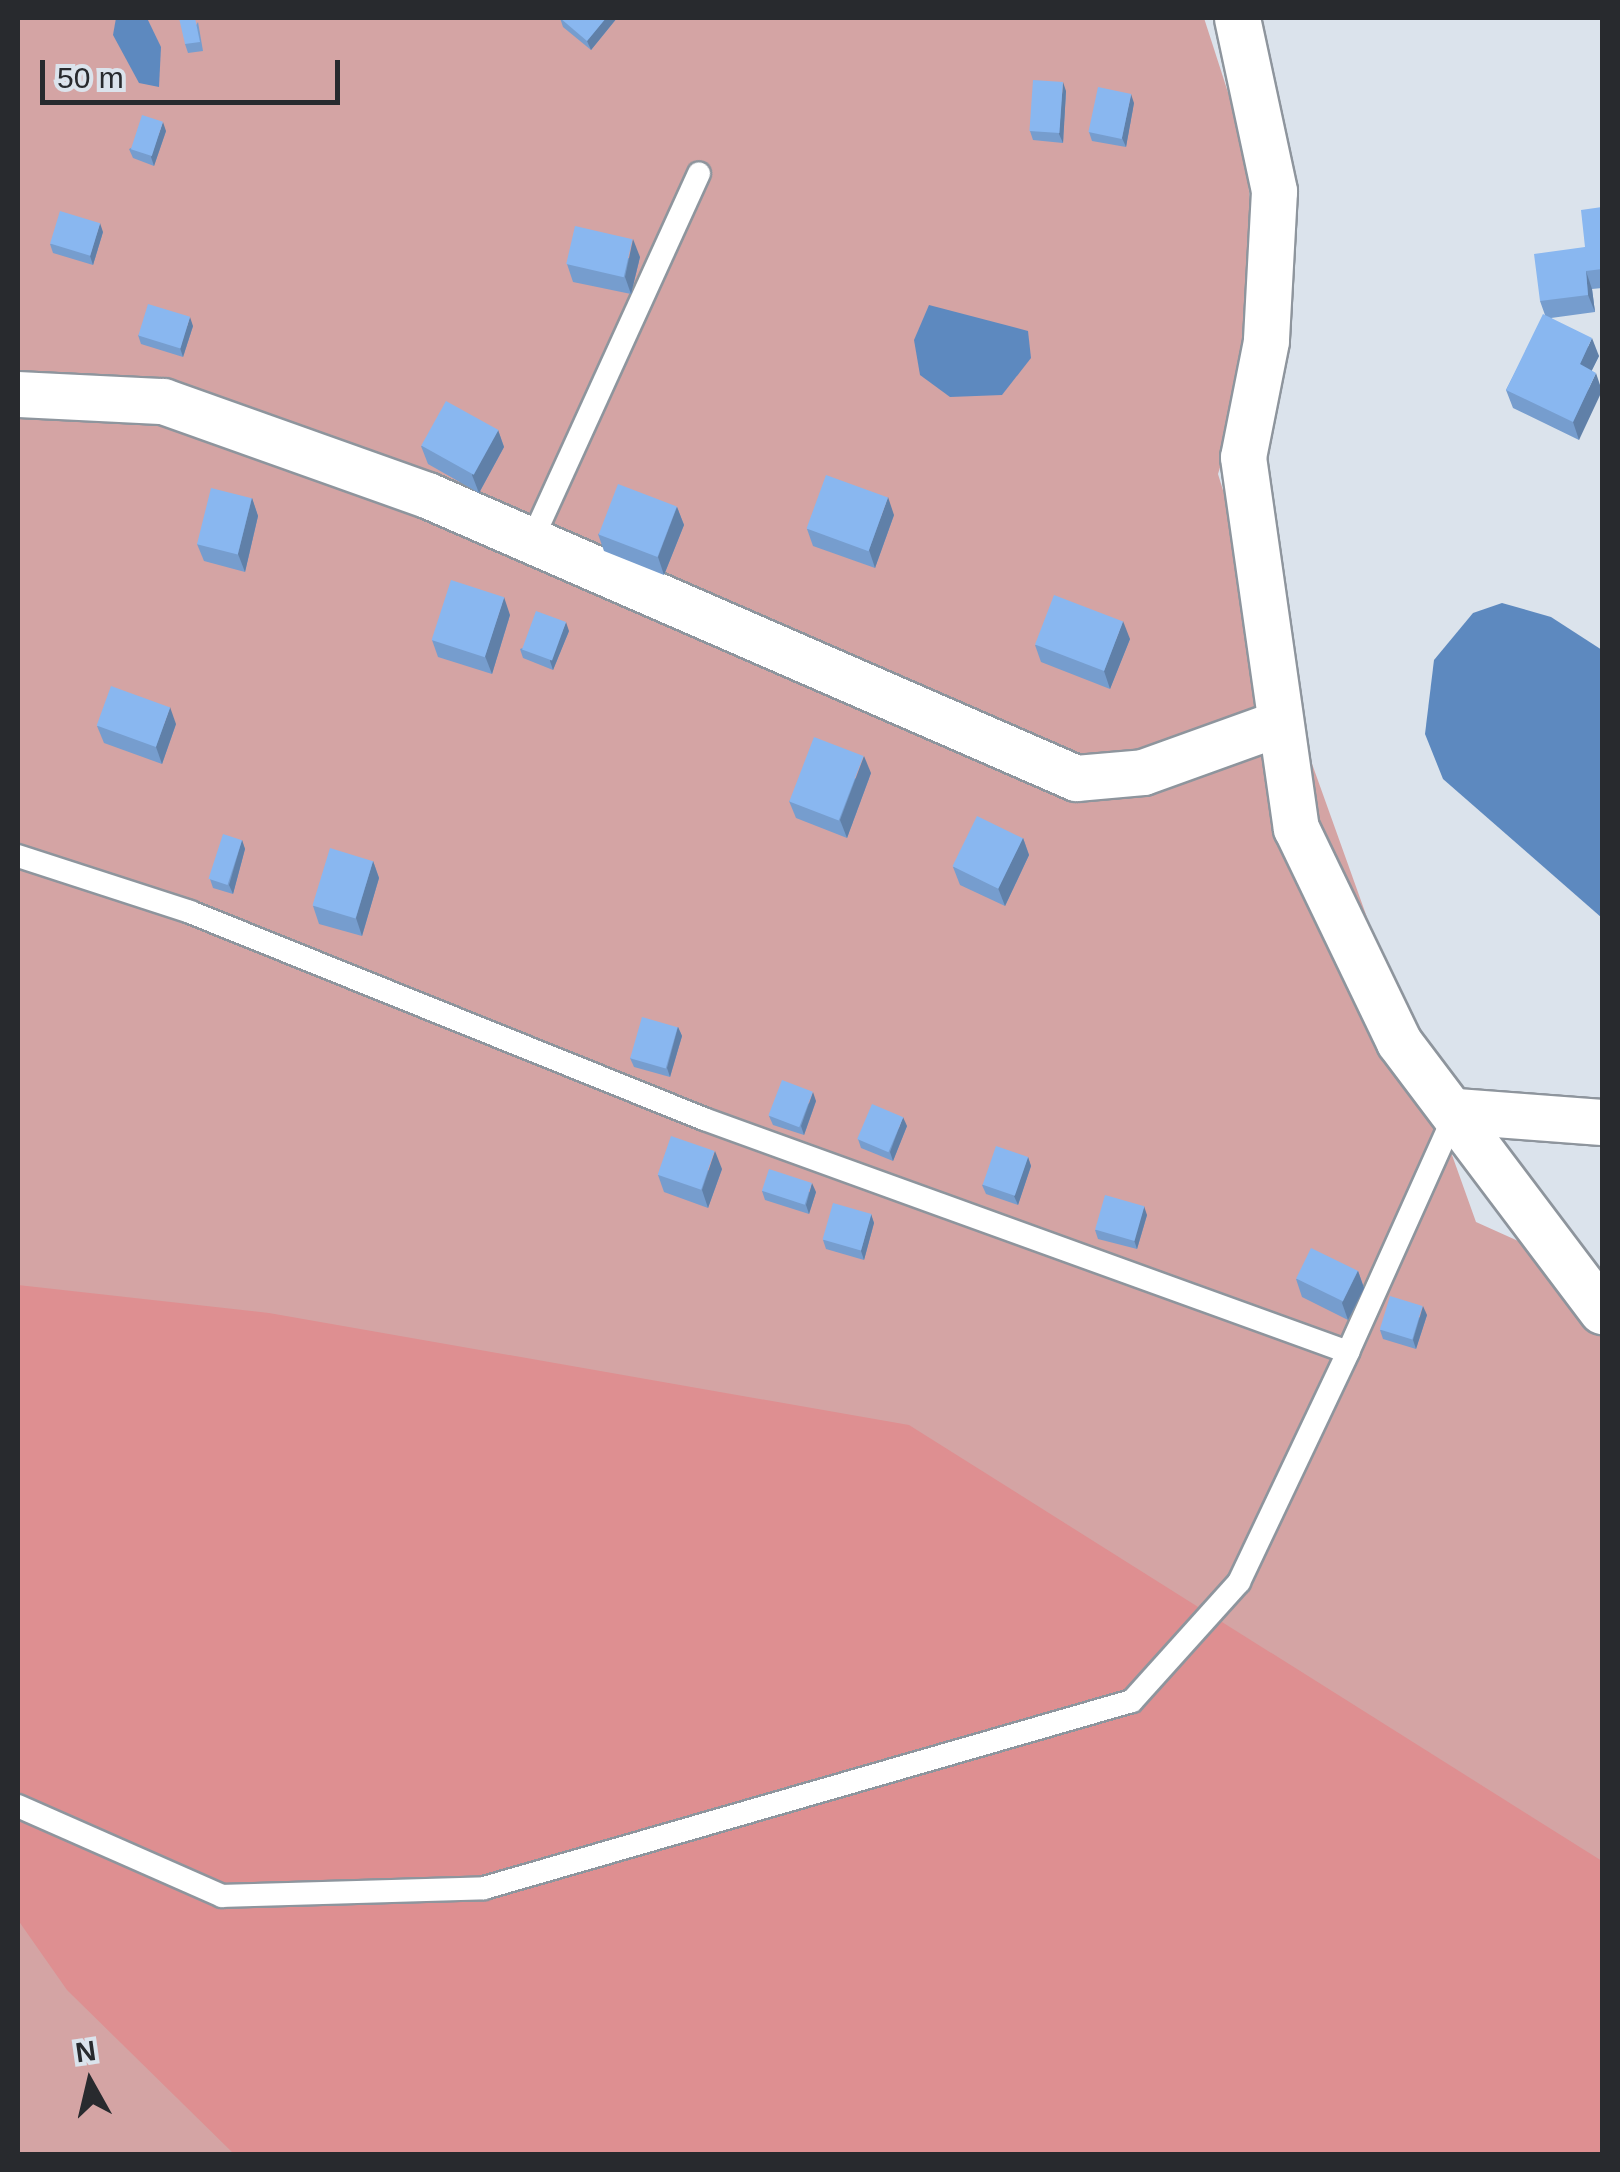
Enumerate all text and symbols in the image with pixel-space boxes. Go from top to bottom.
scale bar [45,40,345,102]
text: 50 m [57,61,124,94]
north arrow [40,2032,140,2132]
text: N [74,2035,98,2069]

